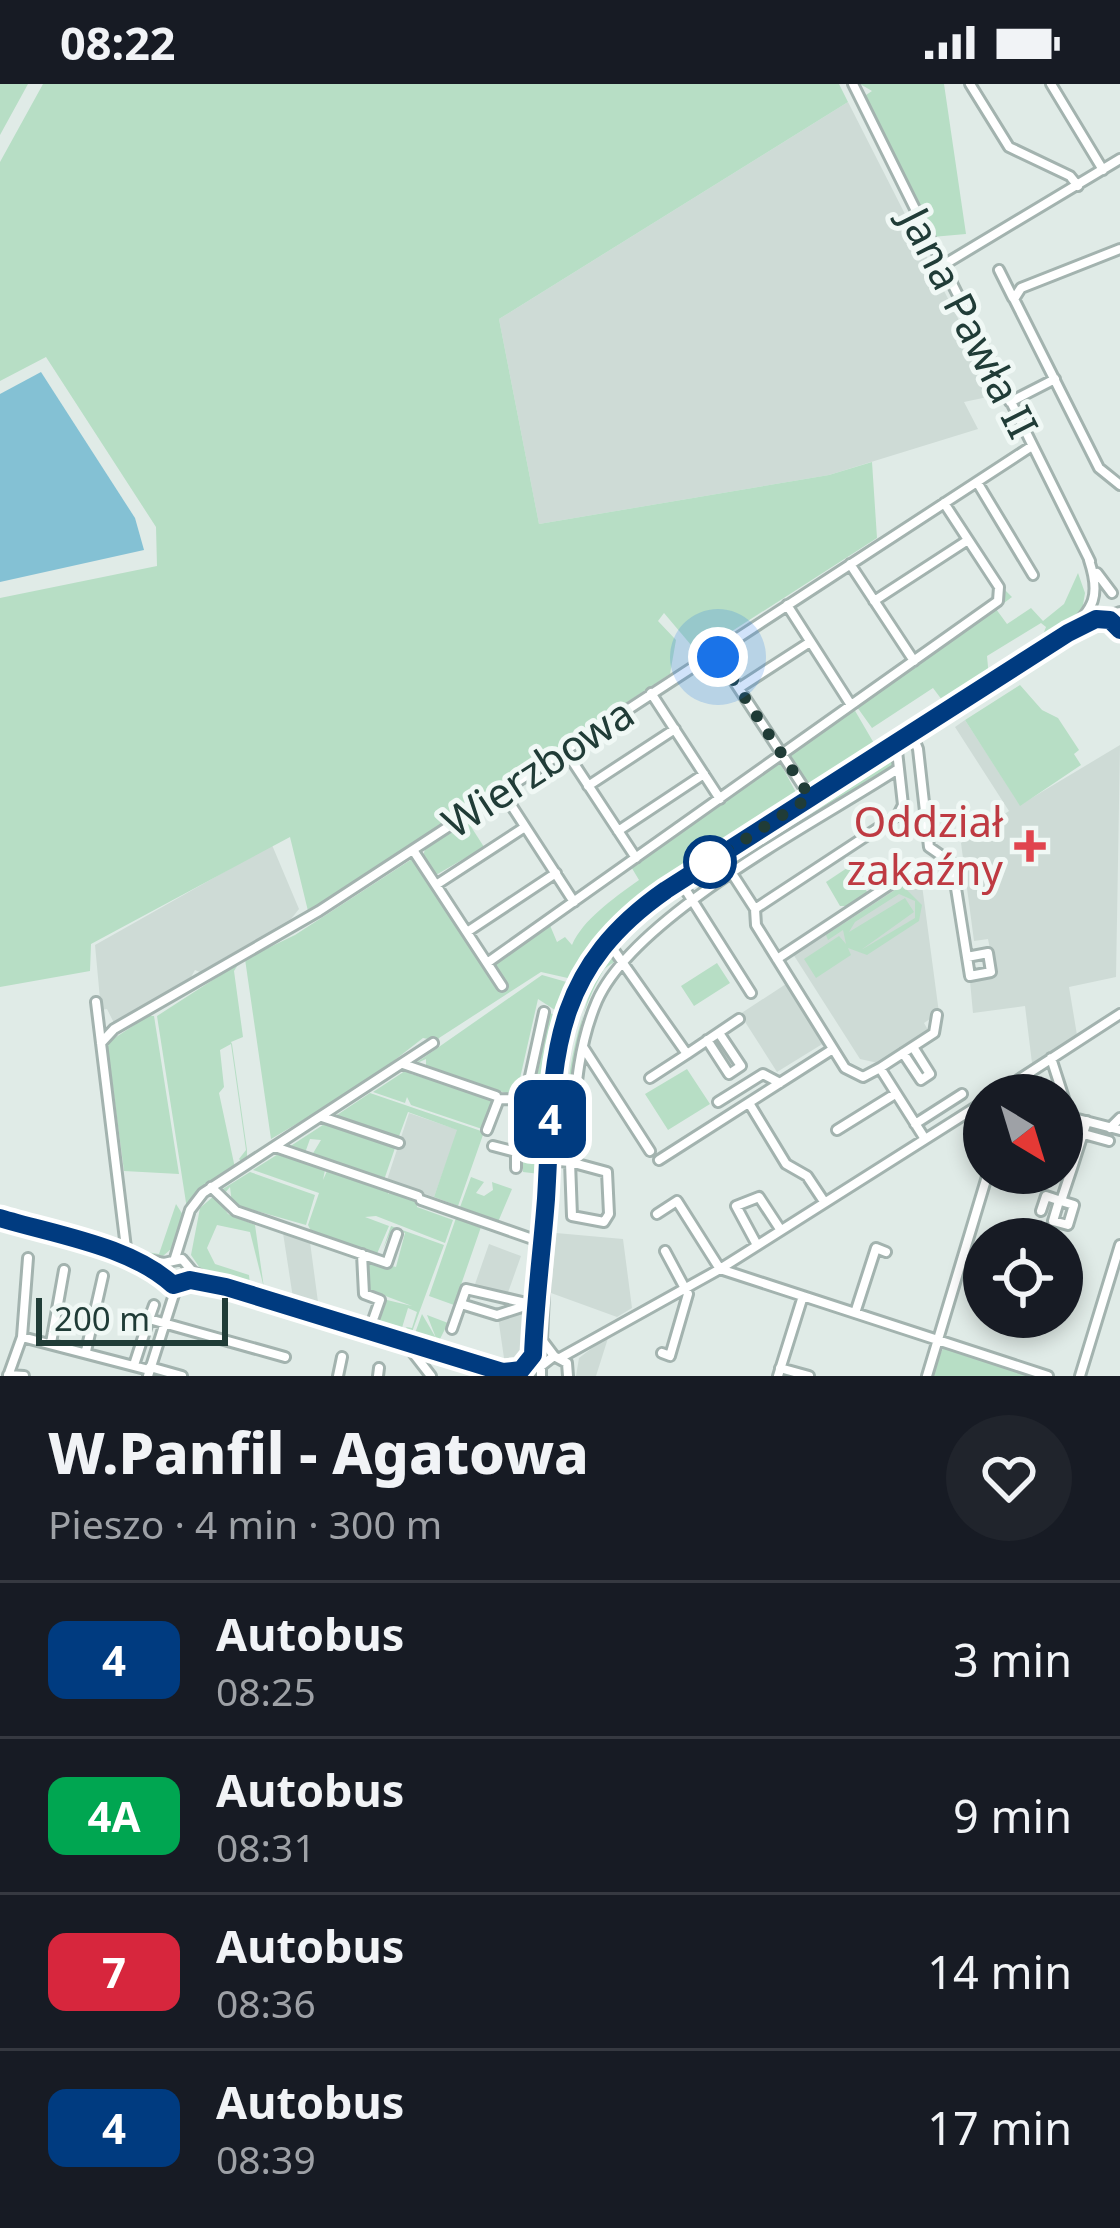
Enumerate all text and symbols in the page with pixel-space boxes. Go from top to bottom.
text: 08:22 [60,12,176,73]
street label: Jana Pawła II [886,194,1053,447]
your location [688,627,748,687]
street label: Wierzbowa [430,684,644,850]
place label: Oddział zakaźny [847,792,1004,897]
marker: Oddział zakaźny [1014,830,1046,862]
unlabelled marker [685,837,735,887]
north arrow [963,1074,1083,1194]
map controls [963,1074,1083,1338]
line badge: 4 [511,1080,589,1158]
text: 4 [538,1090,562,1147]
button: locate [963,1218,1083,1338]
scale bar [36,1292,228,1345]
text: 200 m [54,1296,150,1341]
text: W.Panfil - Agatowa [48,1413,589,1491]
button: heart [946,1415,1072,1541]
text: Pieszo · 4 min · 300 m [48,1497,442,1550]
text: Autobus [216,1603,404,1664]
text: 3 min [953,1629,1072,1690]
text: 4 [102,1631,126,1688]
text: 08:25 [216,1664,316,1717]
text: Autobus [216,1759,404,1820]
text: 9 min [953,1785,1072,1846]
text: 4A [87,1787,141,1844]
text: 08:31 [216,1820,316,1873]
text: Autobus [216,1915,404,1976]
text: 14 min [927,1941,1072,2002]
text: 7 [102,1943,126,2000]
text: 08:36 [216,1976,316,2029]
text: Autobus [216,2071,404,2132]
text: 17 min [927,2097,1072,2158]
text: 4 [102,2099,126,2156]
text: 08:39 [216,2132,316,2185]

